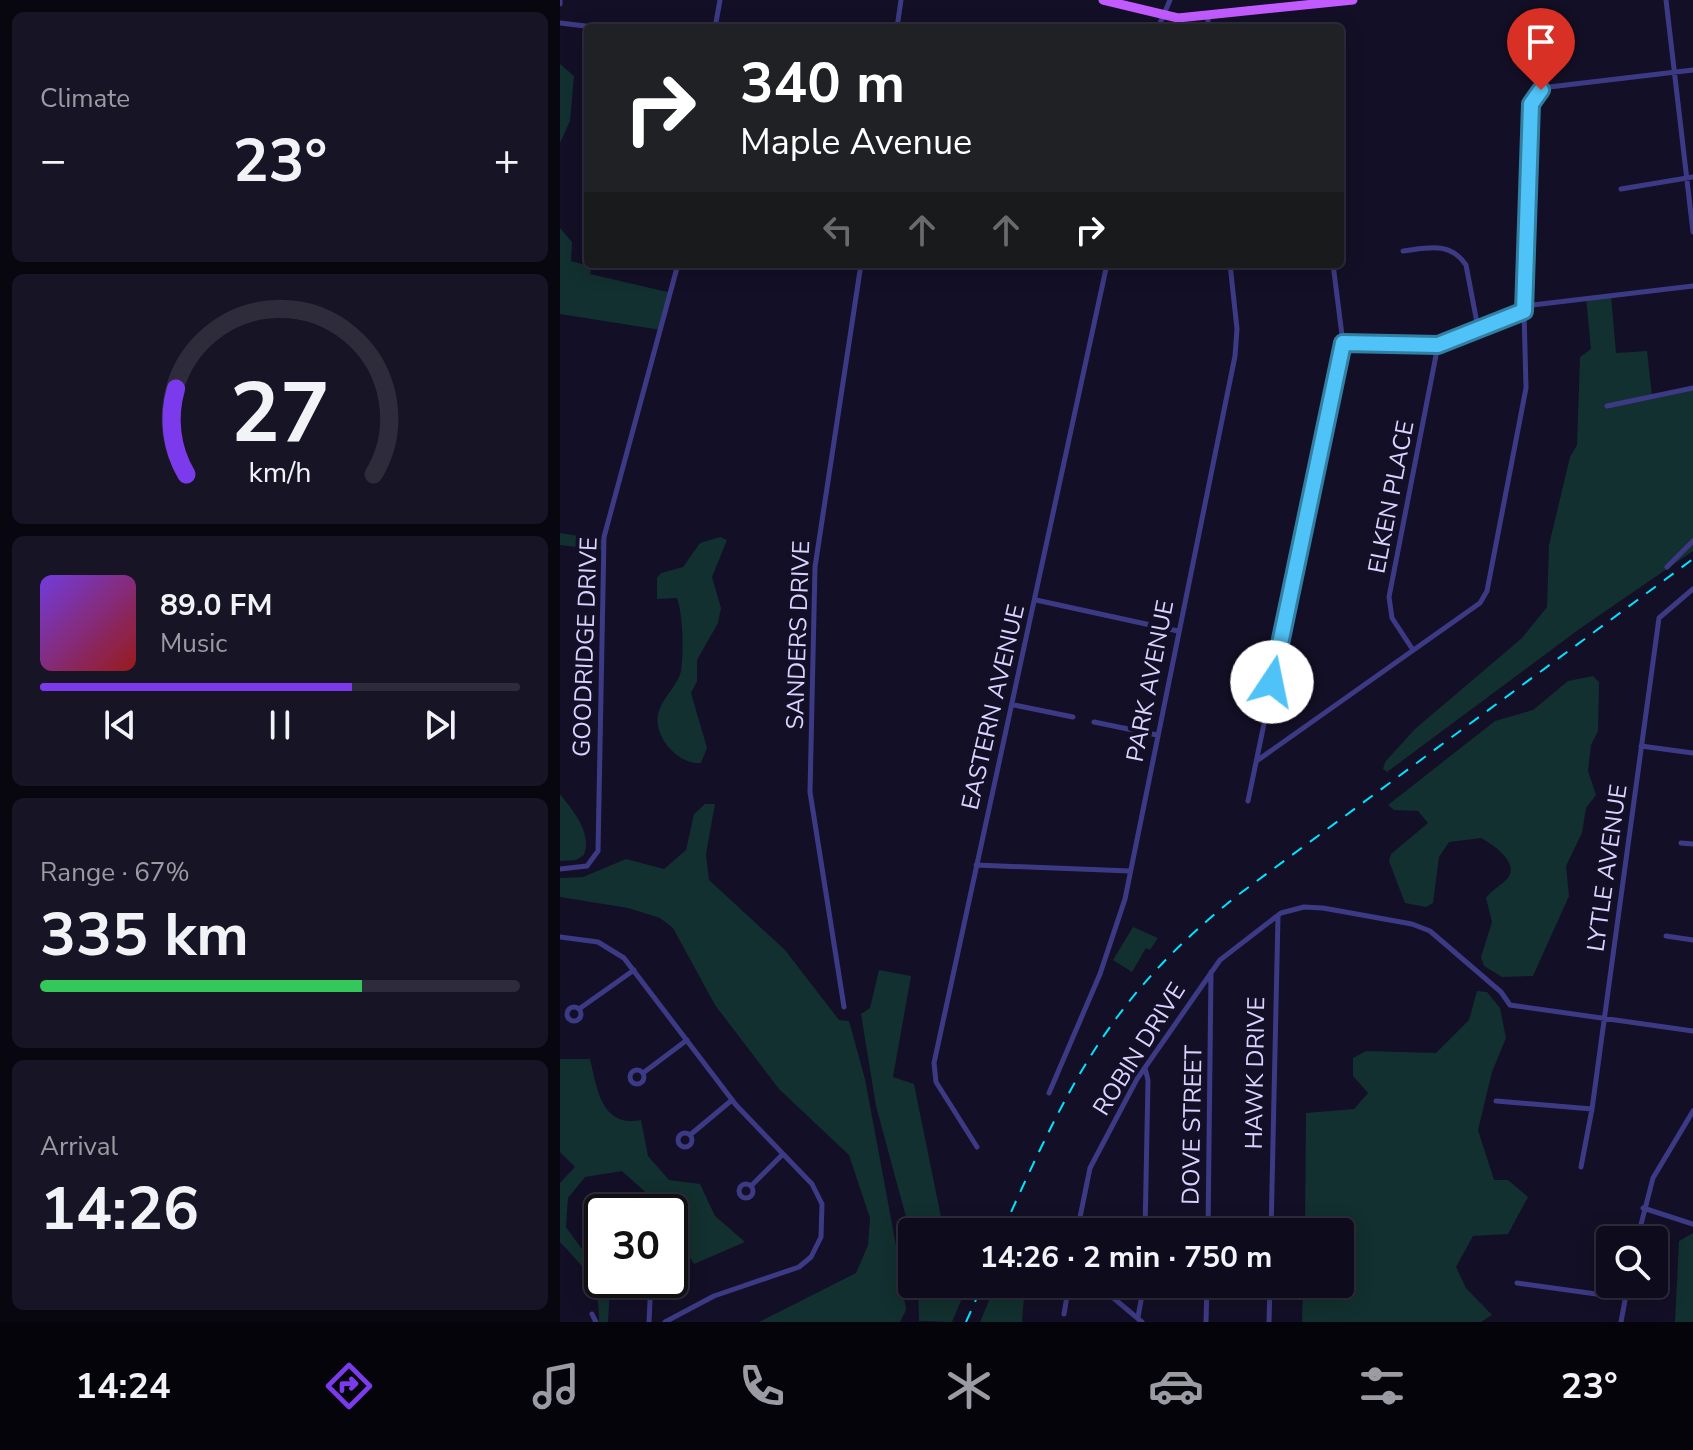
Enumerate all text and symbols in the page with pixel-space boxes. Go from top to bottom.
pin [1507,8,1575,90]
icon: arrive [1519,20,1563,64]
text: 340 m [740,45,905,122]
icon: right [608,56,712,160]
text: Climate [40,81,130,116]
text: Maple Avenue [740,118,972,167]
text: 23° [233,120,327,202]
text: − [40,131,66,191]
text: + [494,131,520,191]
icon: left [816,208,860,252]
icon: ahead [900,208,944,252]
icon: ahead [984,208,1028,252]
icon: right [1068,208,1112,252]
text: 27 [230,357,330,470]
street label: ELKEN PLACE [1361,418,1421,576]
text: km/h [249,453,311,492]
street label: GOODRIDGE DRIVE [565,536,605,758]
street label: SANDERS DRIVE [779,540,817,730]
text: 89.0 FM [160,585,272,626]
street label: PARK AVENUE [1119,597,1181,765]
street label: EASTERN AVENUE [954,601,1032,813]
text: Music [160,626,227,661]
position arrow [1230,640,1314,724]
icon: previous [98,703,142,747]
icon: pause [258,703,302,747]
icon: next [418,703,462,747]
street label: LYTLE AVENUE [1579,782,1635,954]
text: Range · 67% [40,855,190,890]
text: 335 km [40,894,249,976]
street label: ROBIN DRIVE [1085,976,1193,1122]
street label: HAWK DRIVE [1238,996,1272,1150]
street label: DOVE STREET [1175,1044,1209,1205]
text: Arrival [40,1129,118,1164]
text: 14:26 [40,1168,199,1250]
speed limit sign: 30 [584,1194,688,1298]
map controls [1596,1226,1668,1298]
button: search [1596,1226,1668,1298]
text: 14:26 · 2 min · 750 m [980,1237,1272,1278]
icon: directions [321,1358,377,1414]
icon: music [528,1358,584,1414]
icon: phone [734,1358,790,1414]
icon: climate [941,1358,997,1414]
icon: car [1148,1358,1204,1414]
icon: filters [1354,1358,1410,1414]
text: 14:24 [75,1362,171,1411]
text: 23° [1561,1362,1618,1411]

